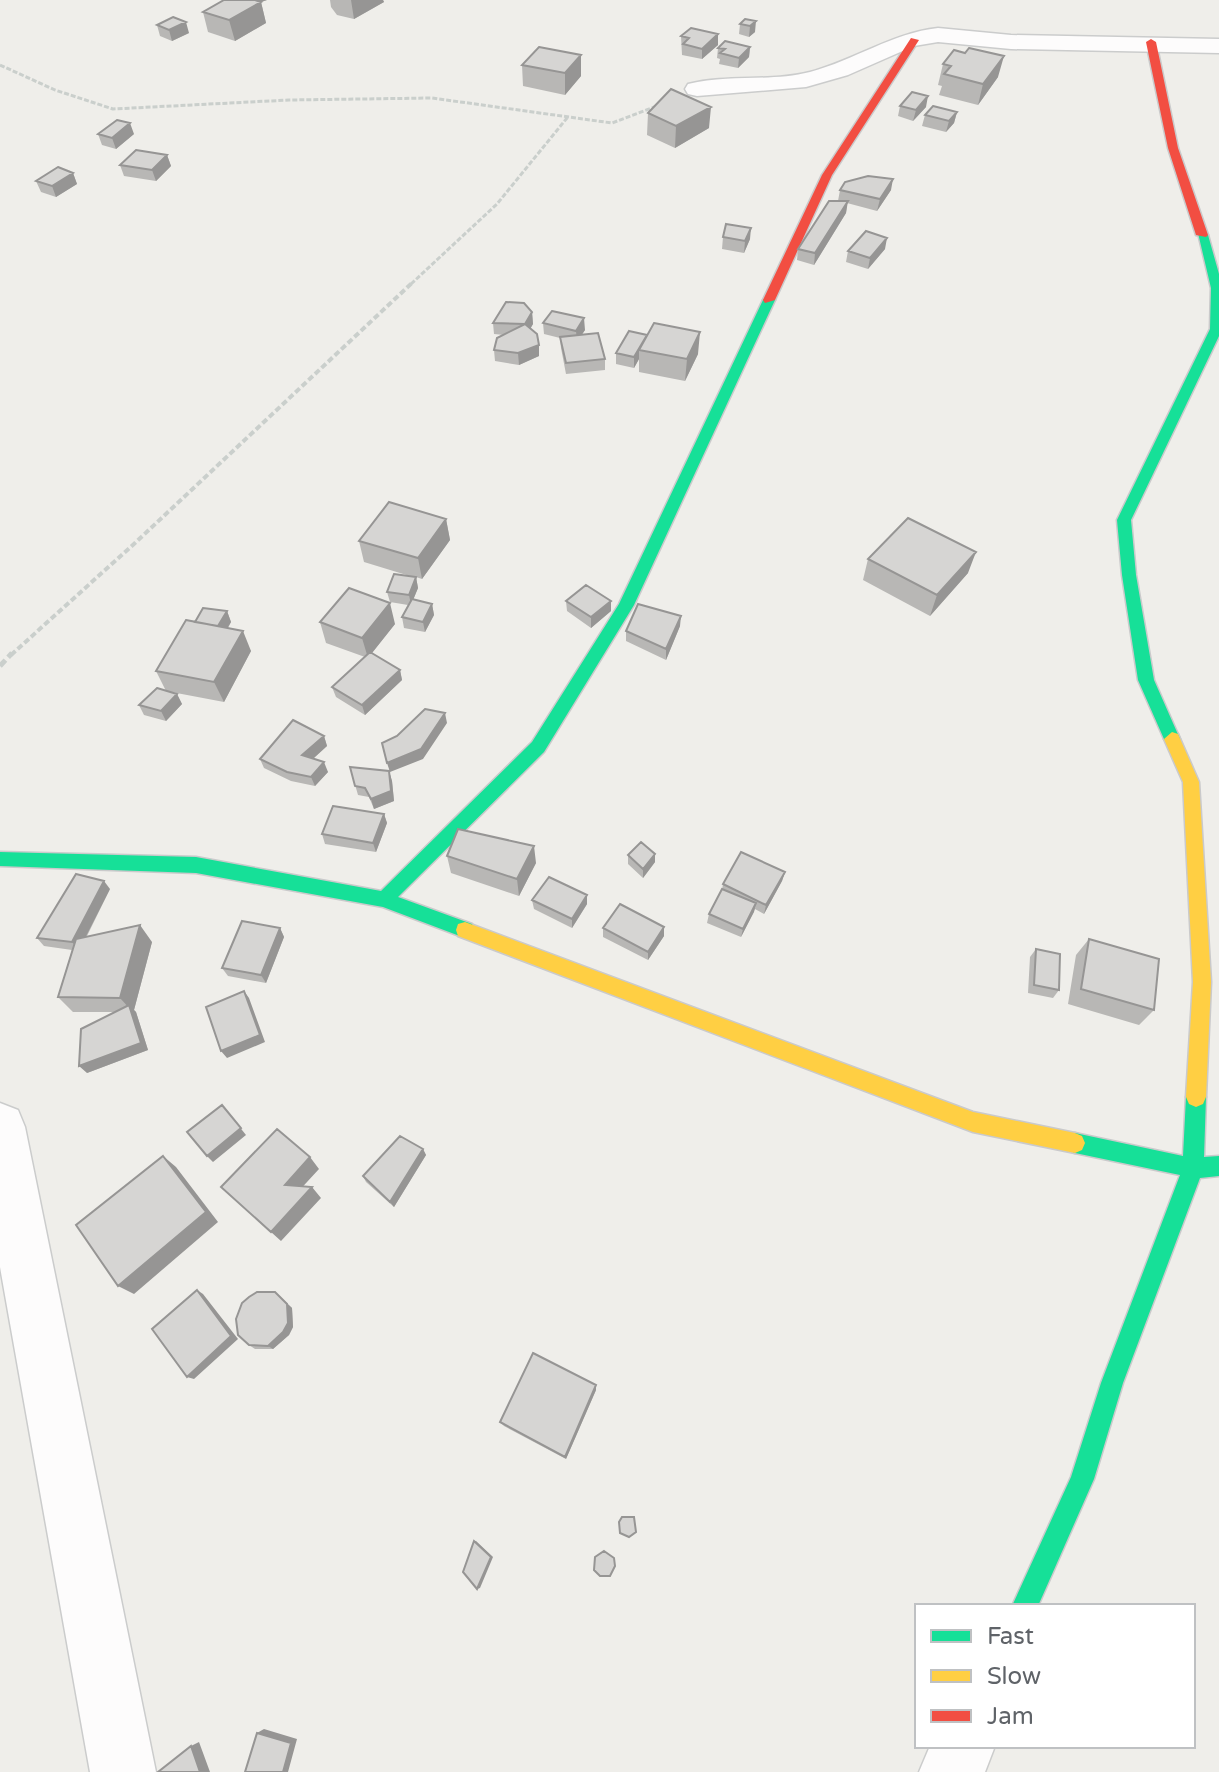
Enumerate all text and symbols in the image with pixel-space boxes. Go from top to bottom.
legend [915,1604,1195,1748]
text: Fast [987,1622,1034,1651]
text: Slow [987,1662,1041,1691]
text: Jam [987,1702,1034,1731]

